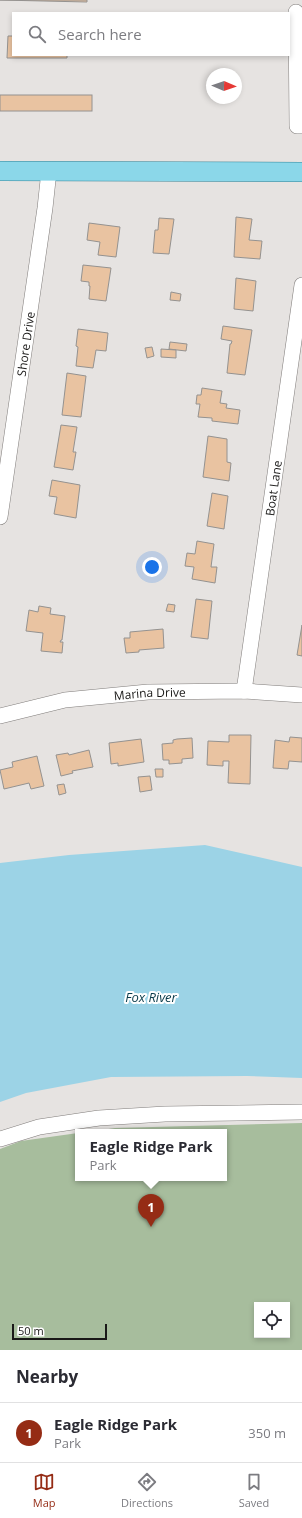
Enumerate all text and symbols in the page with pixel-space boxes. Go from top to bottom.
search box [12,12,290,56]
icon: search [26,23,48,45]
text: Search here [58,24,142,44]
north arrow [206,68,242,104]
street label: Shore Drive [12,310,38,377]
street label: Boat Lane [261,459,285,517]
your location [142,557,162,577]
street label: Marina Drive [113,683,186,704]
water label: Fox River [125,988,178,1006]
popup [75,1129,227,1181]
text: Eagle Ridge Park [89,1136,213,1156]
text: Park [89,1156,117,1174]
pin: 1 [138,1194,164,1227]
map controls [254,1302,290,1338]
button: locate [254,1302,290,1338]
scale bar [12,1322,107,1341]
text: 50 m [18,1323,44,1338]
text: Nearby [16,1365,78,1388]
text: Eagle Ridge Park [54,1414,177,1434]
text: 1 [25,1424,33,1442]
text: 350 m [248,1424,286,1442]
text: Park [54,1434,81,1452]
tab: Map [33,1471,56,1510]
tab: Directions [121,1471,173,1510]
tab: Saved [239,1471,269,1510]

